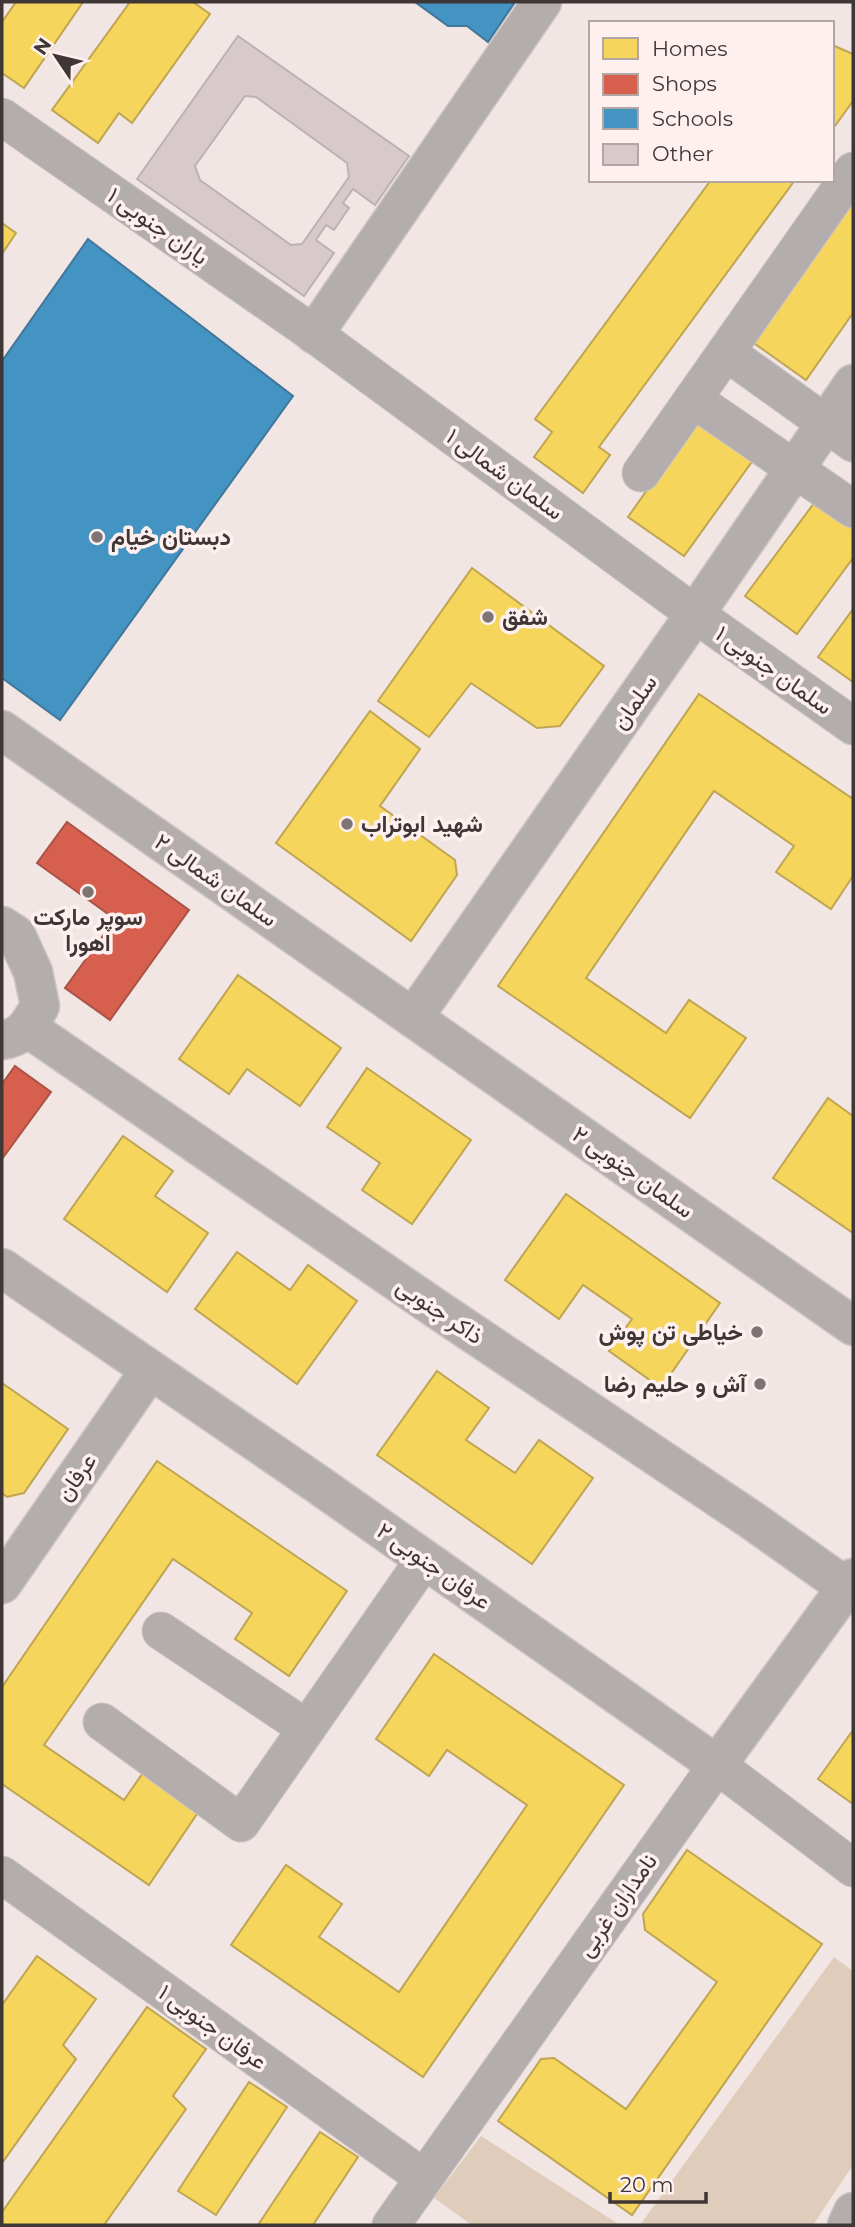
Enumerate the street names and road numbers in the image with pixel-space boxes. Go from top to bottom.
street label: یاران جنوبی ۱ [102,181,214,272]
street label: سلمان شمالی ۱ [441,422,569,526]
street label: سلمان جنوبی ۱ [710,619,838,721]
street label: سلمان [605,669,663,735]
street label: سلمان شمالی ۲ [149,827,283,933]
street label: سلمان جنوبی ۲ [566,1120,699,1225]
street label: ذاکر جنوبی [391,1272,489,1351]
street label: عرفان [50,1448,103,1507]
street label: عرفان جنوبی ۲ [371,1516,496,1616]
street label: نامداران غربی [571,1848,664,1963]
street label: عرفان جنوبی ۱ [153,1978,273,2077]

